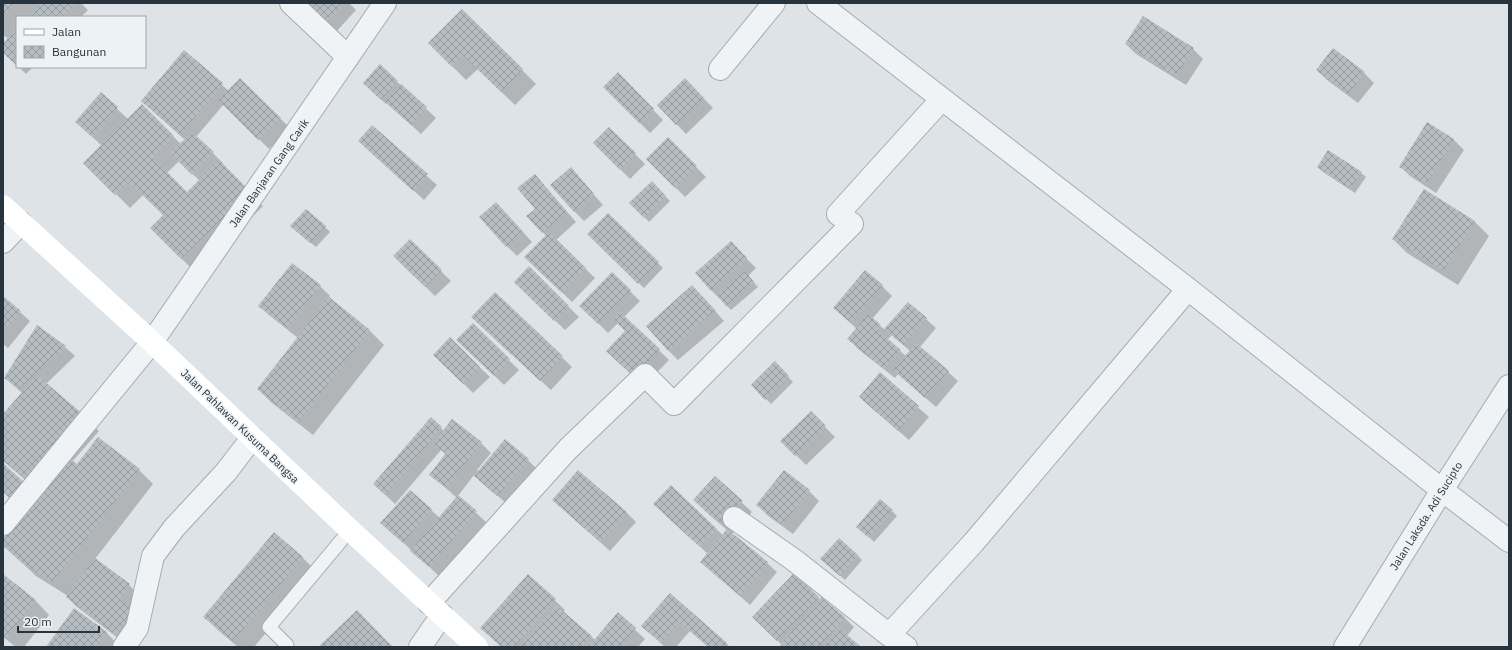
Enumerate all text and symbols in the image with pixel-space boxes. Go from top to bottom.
legend [16,16,146,68]
text: Jalan [52,24,81,39]
text: Bangunan [52,44,106,59]
street label: Jalan Banjaran Gang Carik [226,116,312,230]
street label: Jalan Pahlawan Kusuma Bangsa [178,366,302,486]
street label: Jalan Laksda. Adi Sucipto [1387,459,1465,573]
scale bar [18,608,99,634]
text: 20 m [24,614,52,629]

